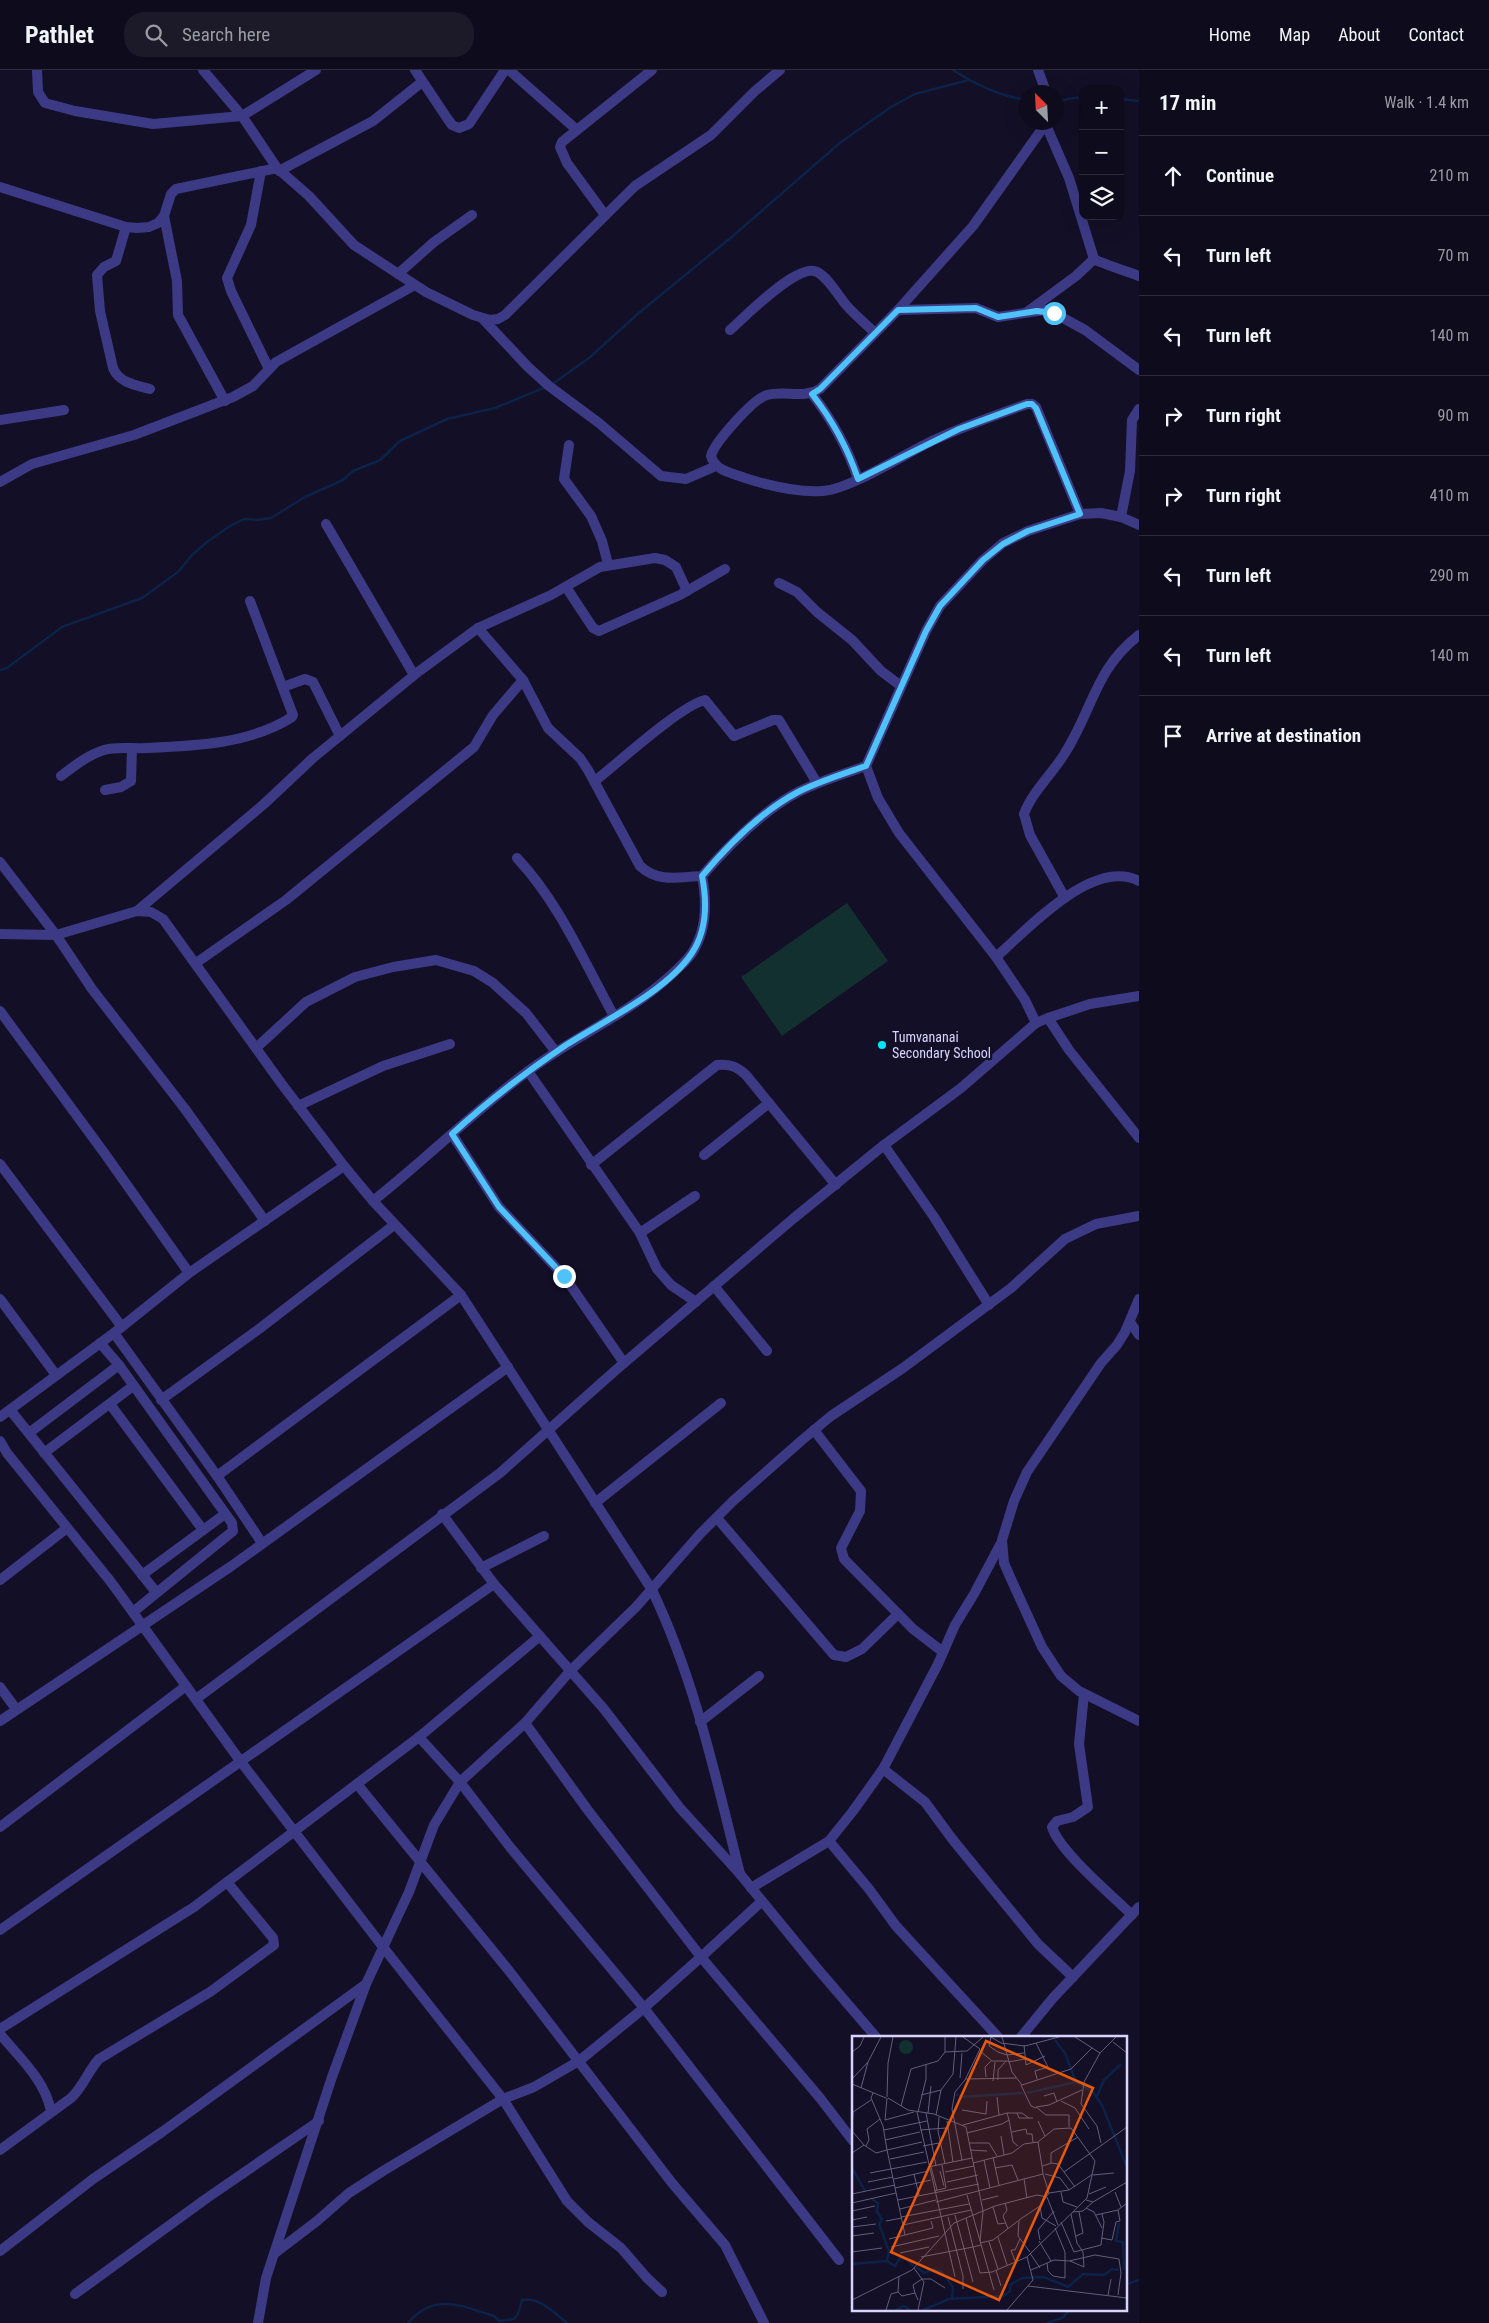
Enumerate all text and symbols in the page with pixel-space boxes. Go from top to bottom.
search box [124,12,474,57]
text: Pathlet [25,21,94,49]
icon: search [142,21,170,49]
text: Search here [182,23,270,46]
text: Home [1209,24,1251,45]
text: Map [1279,24,1310,45]
text: About [1338,24,1380,45]
text: Contact [1408,24,1464,45]
north arrow [1019,85,1064,130]
map controls [1079,85,1124,220]
button: + [1079,85,1124,130]
text: 17 min [1159,91,1216,115]
text: Walk · 1.4 km [1384,93,1469,112]
button: − [1079,130,1124,175]
icon: ahead [1159,162,1187,190]
text: Continue [1206,164,1274,187]
text: 210 m [1430,166,1469,185]
button: layers [1079,175,1124,220]
icon: left [1159,242,1187,270]
text: Turn left [1206,244,1271,267]
text: 70 m [1437,246,1469,265]
route start [1043,302,1066,325]
icon: left [1159,322,1187,350]
text: Turn left [1206,324,1271,347]
text: 140 m [1430,326,1469,345]
icon: right [1159,402,1187,430]
text: Turn right [1206,404,1281,427]
text: 90 m [1437,406,1469,425]
icon: right [1159,482,1187,510]
text: Turn right [1206,484,1281,507]
text: 410 m [1430,486,1469,505]
icon: left [1159,562,1187,590]
text: Turn left [1206,564,1271,587]
text: 290 m [1430,566,1469,585]
icon: left [1159,642,1187,670]
text: Turn left [1206,644,1271,667]
text: 140 m [1430,646,1469,665]
icon: arrive [1159,722,1187,750]
text: Arrive at destination [1206,724,1361,747]
place label: Tumvananai Secondary School [892,1029,991,1061]
marker: Tumvananai Secondary School [876,1039,888,1051]
route end [553,1265,576,1288]
inset map [852,2036,1126,2310]

